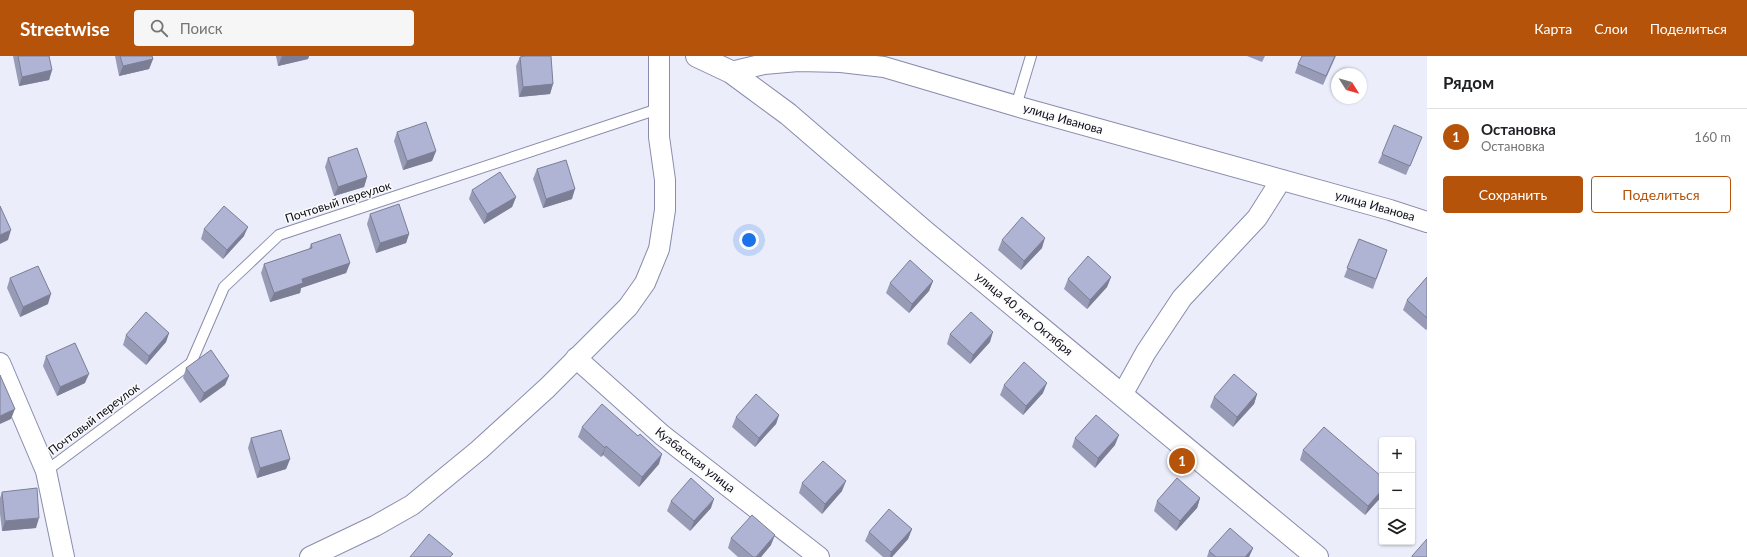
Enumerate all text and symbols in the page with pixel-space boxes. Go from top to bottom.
search box [134,10,414,46]
text: Streetwise [20,17,110,40]
icon: search [148,17,170,39]
text: Поиск [180,19,223,37]
text: Карта [1534,20,1572,37]
text: Слои [1594,20,1628,37]
text: Поделиться [1650,20,1727,37]
north arrow [1331,68,1367,104]
text: Рядом [1443,72,1494,93]
street label: улица Иванова [1022,100,1105,137]
text: Остановка [1481,120,1556,138]
text: 1 [1452,129,1460,145]
text: 160 m [1694,129,1731,145]
text: Остановка [1481,138,1545,154]
button: Сохранить [1443,176,1583,213]
button: Поделиться [1591,176,1731,213]
street label: Почтовый переулок [283,177,393,226]
street label: улица Иванова [1334,187,1417,224]
your location [739,230,759,250]
street label: улица 40 лет Октября [973,269,1076,359]
street label: Почтовый переулок [45,379,143,458]
street label: Кузбасская улица [652,424,738,495]
map controls [1379,437,1415,545]
button: + [1379,437,1415,473]
pin: 1 [1169,446,1195,476]
button: − [1379,473,1415,509]
button: layers [1379,509,1415,545]

